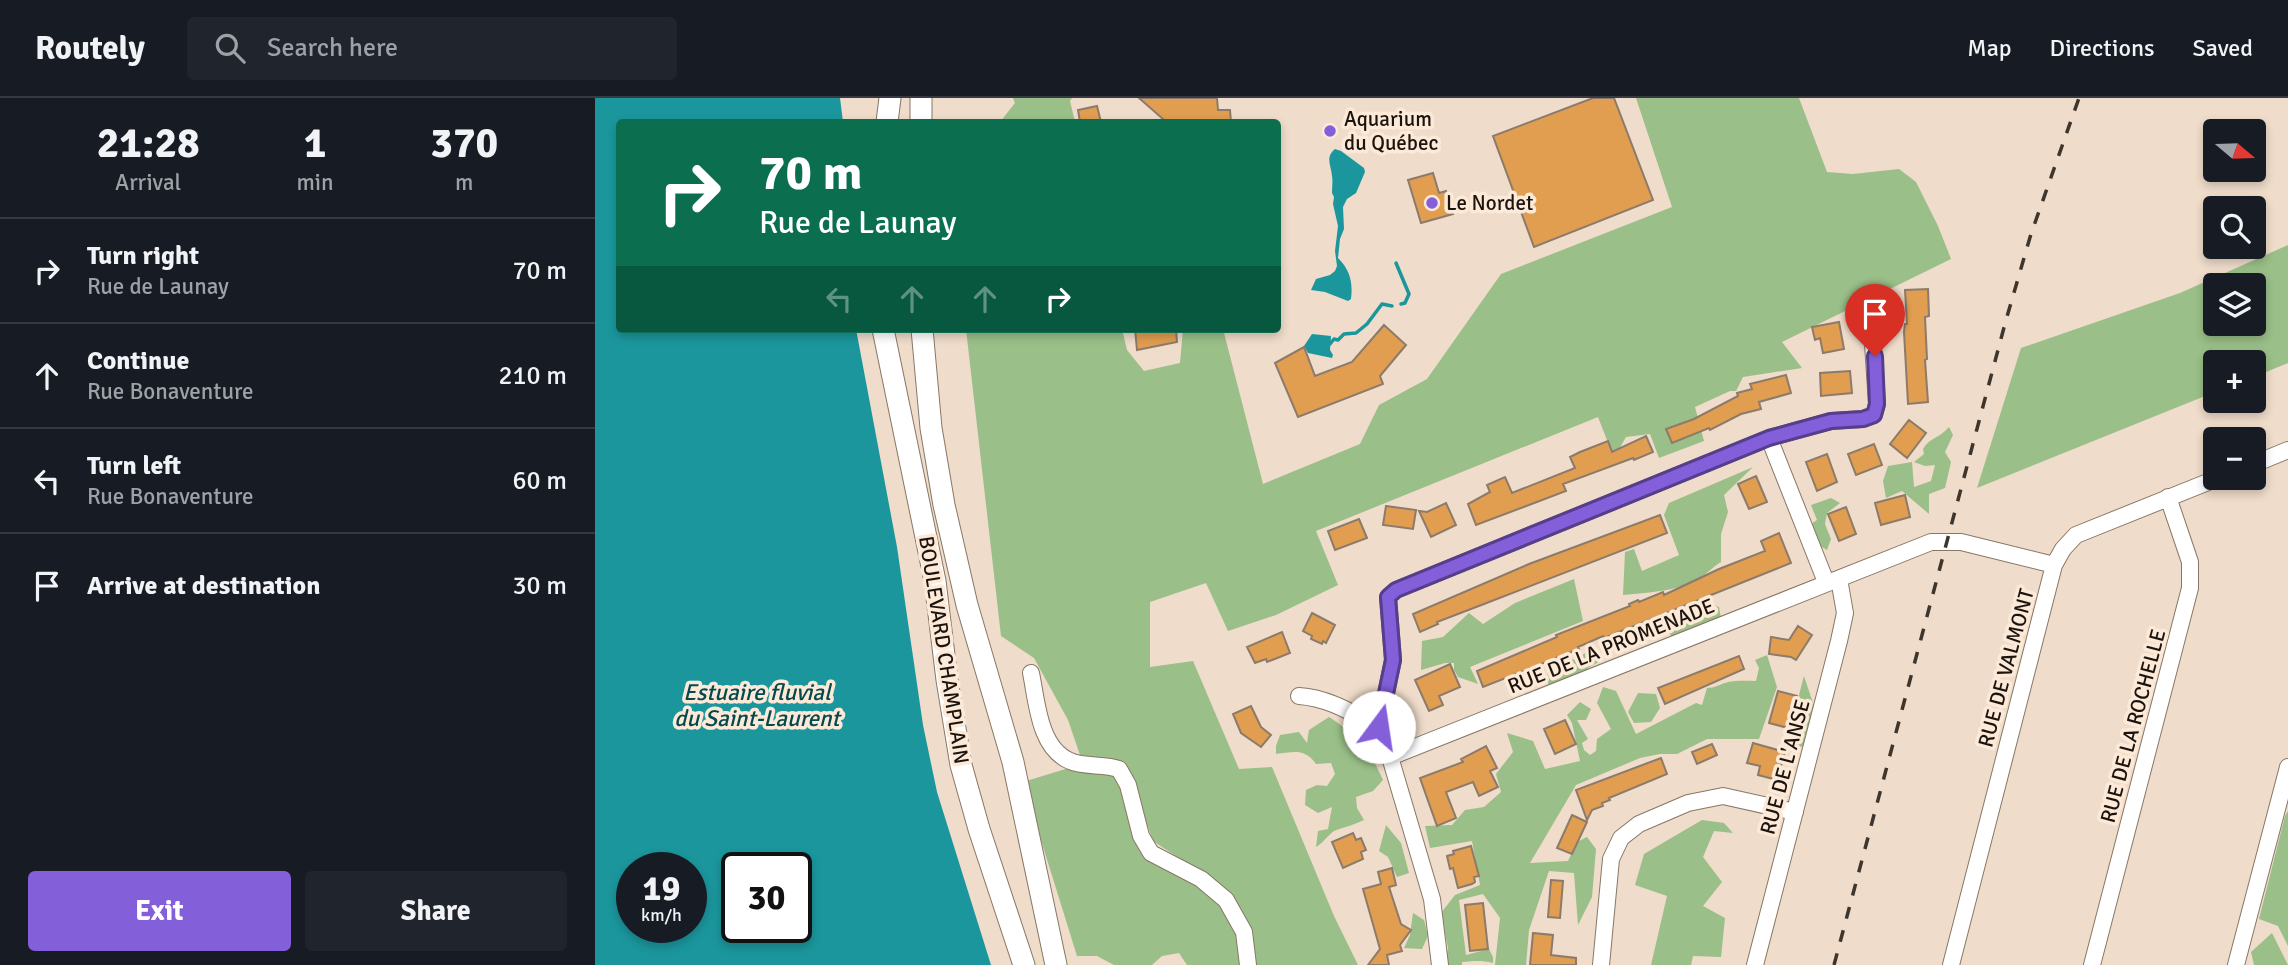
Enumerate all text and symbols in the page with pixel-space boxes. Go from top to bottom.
search box [187,17,677,80]
text: Routely [35,28,145,69]
icon: search [211,29,249,67]
text: Search here [267,32,398,64]
text: Map [1967,33,2012,63]
text: Directions [2050,33,2155,63]
text: Saved [2193,33,2253,63]
place label: Aquarium du Québec [1344,106,1438,156]
text: 21:28 [97,118,200,169]
text: 1 [304,118,326,169]
text: 370 [430,118,498,169]
north arrow [2203,119,2266,182]
map controls [2203,119,2266,490]
marker: Aquarium du Québec [1322,123,1338,139]
text: 70 m [759,143,862,203]
icon: right [644,147,735,238]
text: Arrival [115,168,181,197]
text: min [296,168,334,197]
text: m [455,168,473,197]
place label: Le Nordet [1446,190,1533,216]
marker: Le Nordet [1424,195,1440,211]
button: search [2203,196,2266,259]
text: Rue de Launay [759,203,956,242]
text: Turn right [87,240,199,272]
icon: right [28,252,66,290]
text: 70 m [512,255,567,287]
text: Rue de Launay [87,272,229,301]
button: layers [2203,273,2266,336]
icon: left [820,280,858,318]
icon: ahead [893,280,931,318]
icon: ahead [966,280,1004,318]
icon: right [1039,280,1077,318]
pin [1845,284,1905,356]
icon: arrive [1856,295,1894,333]
text: Continue [87,345,189,377]
button: + [2203,350,2266,413]
icon: ahead [28,357,66,395]
text: 210 m [498,360,567,392]
text: Rue Bonaventure [87,377,254,406]
button: − [2203,427,2266,490]
text: Turn left [87,450,181,482]
icon: left [28,462,66,500]
text: 60 m [512,465,567,497]
text: Rue Bonaventure [87,482,254,511]
street label: BOULEVARD CHAMPLAIN [913,534,975,766]
icon: arrive [28,567,66,605]
text: Arrive at destination [87,570,320,602]
text: 30 m [512,570,567,602]
street label: RUE DE VALMONT [1972,585,2040,750]
street label: RUE DE LA PROMENADE [1504,593,1718,699]
street label: RUE DE LA ROCHELLE [2095,626,2171,826]
water label: Estuaire fluvial du Saint-Laurent [674,678,843,733]
position arrow [1342,690,1416,764]
street label: RUE DE L'ANSE [1754,697,1816,837]
speed limit sign: 30 [721,852,812,943]
text: 19 [643,867,680,910]
button: Exit [28,871,291,951]
button: Share [305,871,567,951]
text: km/h [641,904,682,926]

